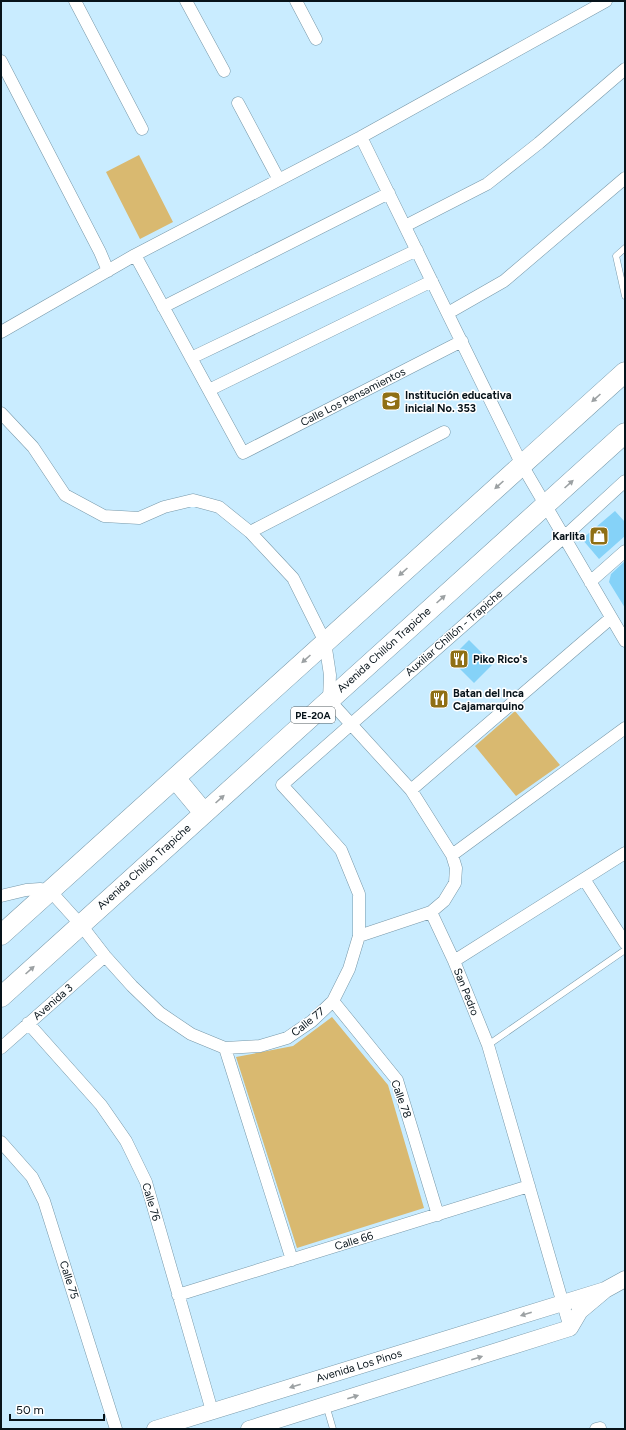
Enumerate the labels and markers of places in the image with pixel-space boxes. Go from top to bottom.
place label: Institución educativa inicial No. 353 [405,389,512,415]
school or university icon: Institución educativa inicial No. 353 [380,390,402,412]
shop icon: Karlita [588,525,610,547]
place label: Karlita [552,530,585,543]
restaurant icon: Piko Rico's [448,648,470,670]
place label: Piko Rico's [473,653,527,666]
place label: Batan del Inca Cajamarquino [453,687,524,713]
restaurant icon: Batan del Inca Cajamarquino [428,688,450,710]

